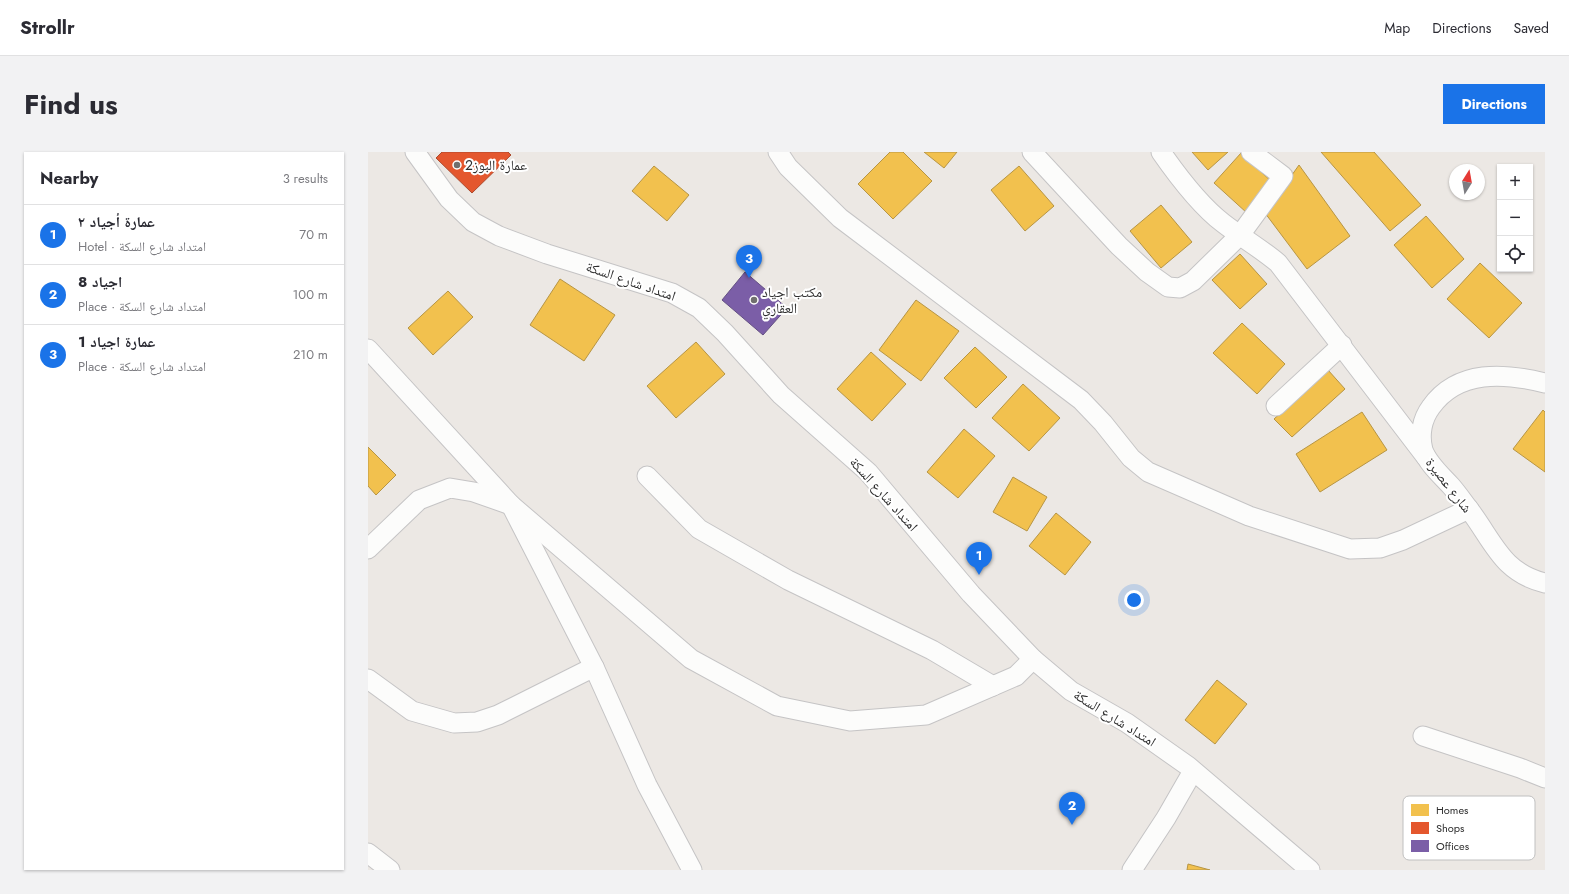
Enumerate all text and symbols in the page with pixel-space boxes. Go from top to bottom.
text: Strollr [20,14,75,41]
text: Map [1384,18,1410,38]
text: Directions [1432,18,1492,38]
text: Saved [1514,18,1549,38]
text: Find us [24,84,118,125]
button: Directions [1443,84,1545,124]
place label: عمارة البوز2 [465,155,527,175]
marker: عمارة البوز2 [452,160,462,170]
north arrow [1449,164,1485,200]
map controls [1497,164,1533,272]
button: + [1497,164,1533,200]
text: Nearby [40,166,98,190]
text: 3 results [283,169,328,188]
button: − [1497,200,1533,236]
text: عمارة أجياد ٢ [78,211,155,233]
text: 1 [50,225,56,244]
text: 70 m [299,225,328,244]
button: locate [1497,236,1533,272]
text: Hotel · امتداد شارع السكة [78,237,206,256]
pin: 3 [736,245,762,278]
street label: امتداد شارع السكة [583,256,679,306]
text: اجياد 8 [78,271,122,293]
place label: مكتب اجياد العقاري [762,282,822,320]
text: 2 [49,285,57,304]
text: 100 m [293,285,328,304]
marker: مكتب اجياد العقاري [749,295,759,305]
text: Place · امتداد شارع السكة [78,297,206,316]
text: عمارة اجياد 1 [78,331,155,353]
text: 3 [49,345,57,364]
text: 210 m [293,345,328,364]
text: Place · امتداد شارع السكة [78,357,206,376]
street label: امتداد شارع السكة [845,452,923,536]
street label: شارع عصيرة [1421,453,1477,517]
pin: 1 [966,542,992,575]
your location [1124,590,1144,610]
street label: امتداد شارع السكة [1070,685,1160,751]
pin: 2 [1059,792,1085,825]
legend [1403,796,1535,860]
text: Homes [1436,802,1469,818]
text: Shops [1436,820,1465,836]
text: Offices [1436,838,1470,854]

